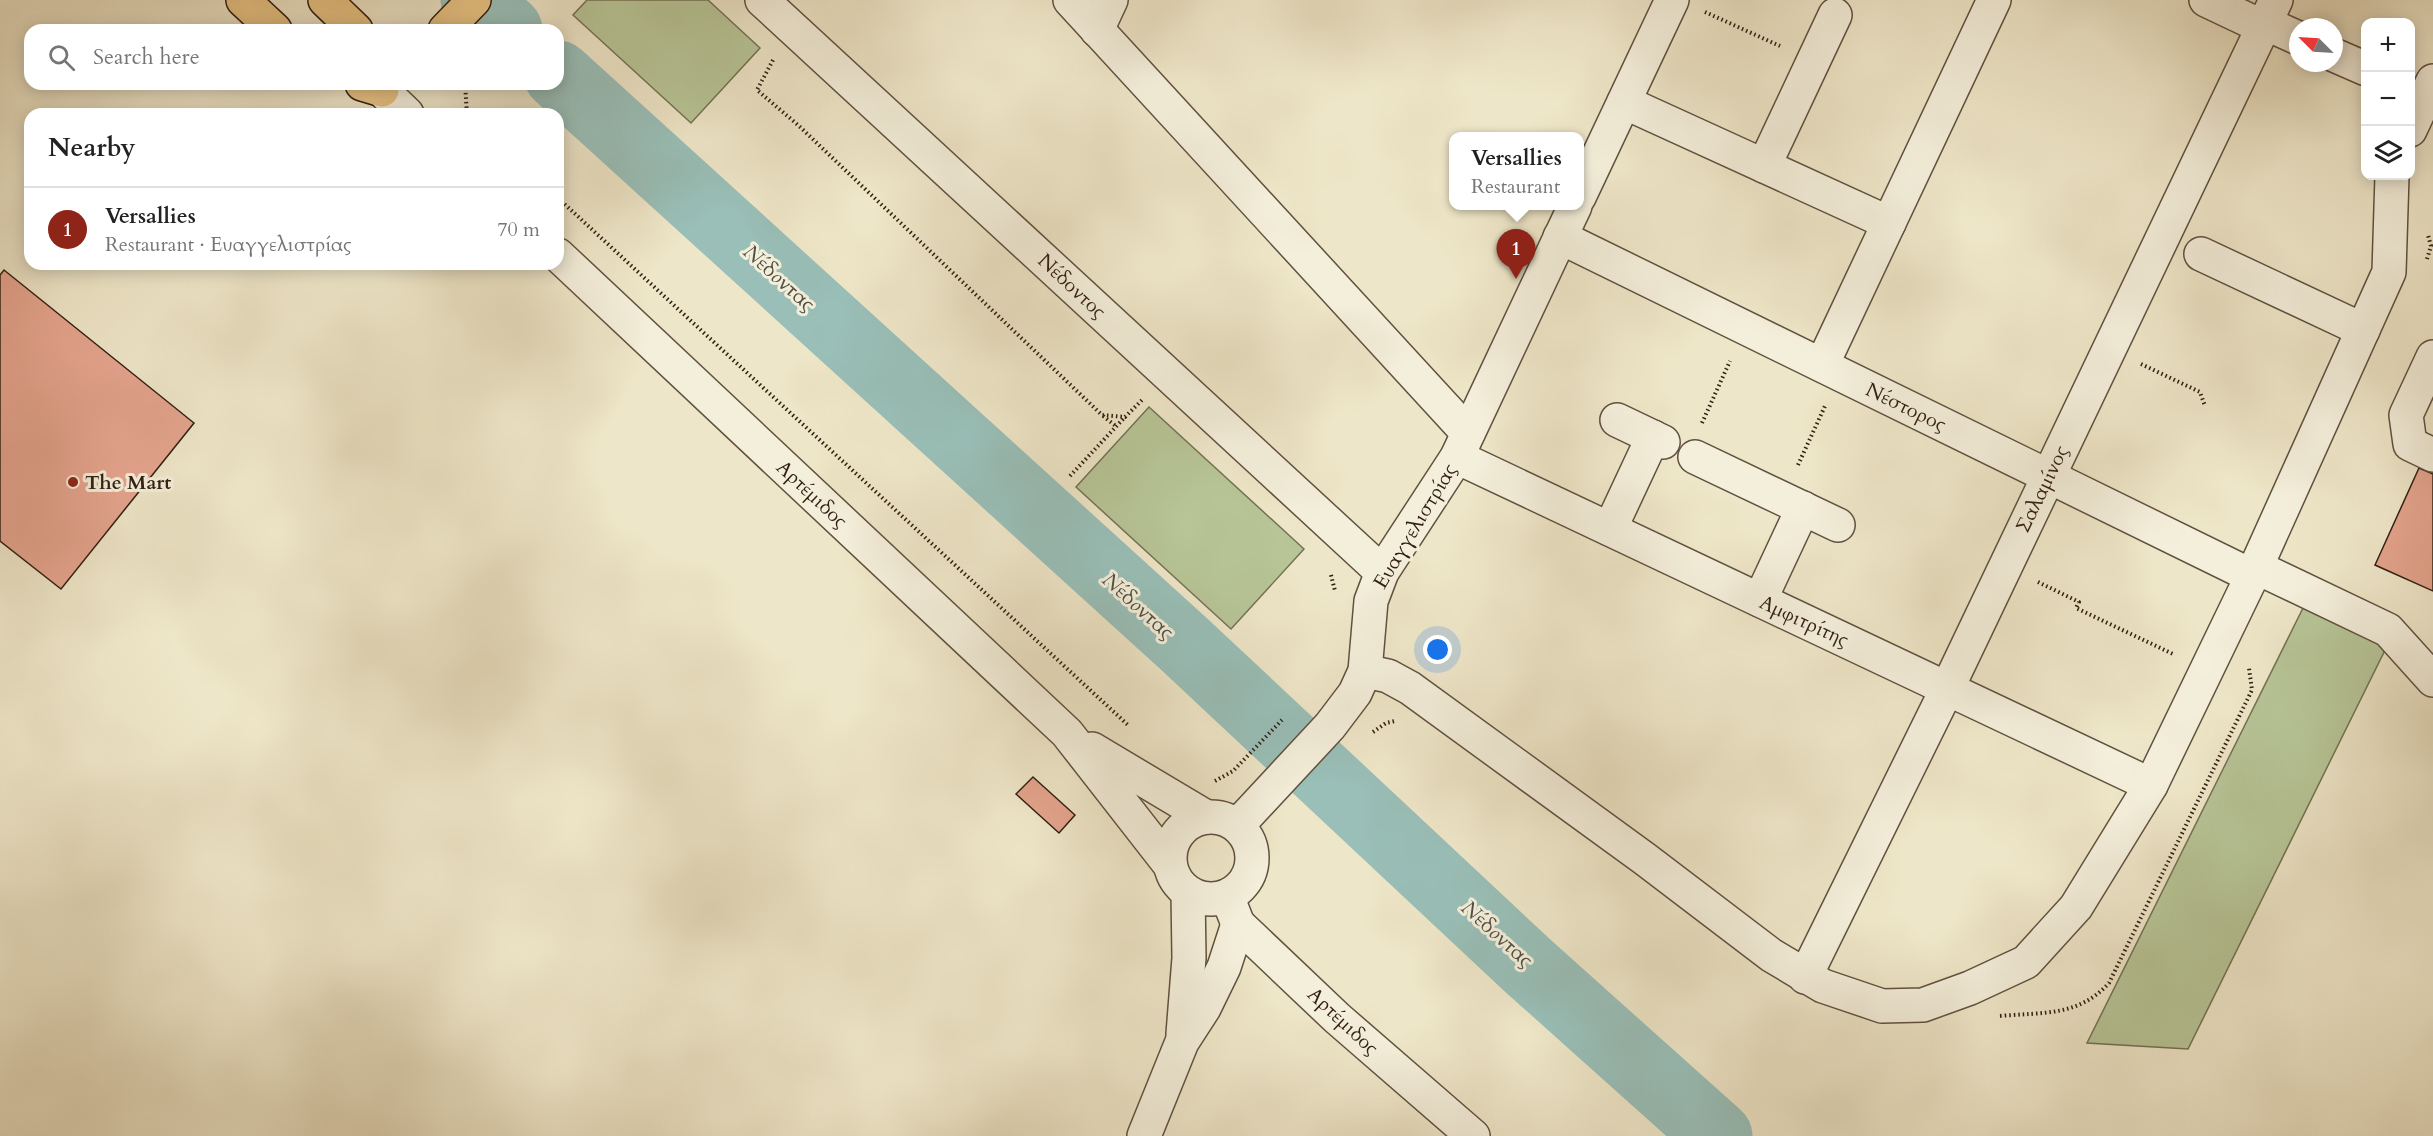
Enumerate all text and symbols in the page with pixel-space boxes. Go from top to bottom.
north arrow [2289,18,2343,72]
map controls [2361,18,2415,180]
button: + [2361,18,2415,72]
search box [24,24,564,90]
icon: search [45,41,78,74]
text: Search here [93,42,200,72]
button: − [2361,72,2415,126]
button: layers [2361,126,2415,180]
text: Nearby [48,130,136,165]
popup [1449,132,1584,210]
text: Versallies [1471,143,1562,173]
text: Restaurant [1471,173,1560,200]
text: Versallies [105,201,196,231]
text: 1 [62,216,73,243]
text: 70 m [497,216,540,243]
pin: 1 [1496,230,1536,279]
text: Restaurant · Ευαγγελιστρίας [105,231,352,258]
water label: Νέδoντας [737,238,821,318]
street label: Νέδοντος [1032,247,1112,325]
street label: Νέστορος [1861,376,1951,438]
street label: Σαλαμίνος [2009,440,2075,537]
street label: Αρτέμιδος [770,454,854,534]
street label: Ευαγγελιστρίας [1367,458,1463,594]
place label: The Mart [85,469,171,496]
marker: The Mart [66,475,80,489]
water label: Νέδoντας [1096,566,1180,646]
street label: Αμφιτρίτης [1755,589,1853,654]
your location [1423,635,1452,664]
water label: Νέδoντας [1455,894,1539,974]
street label: Αρτέμιδος [1301,981,1385,1061]

